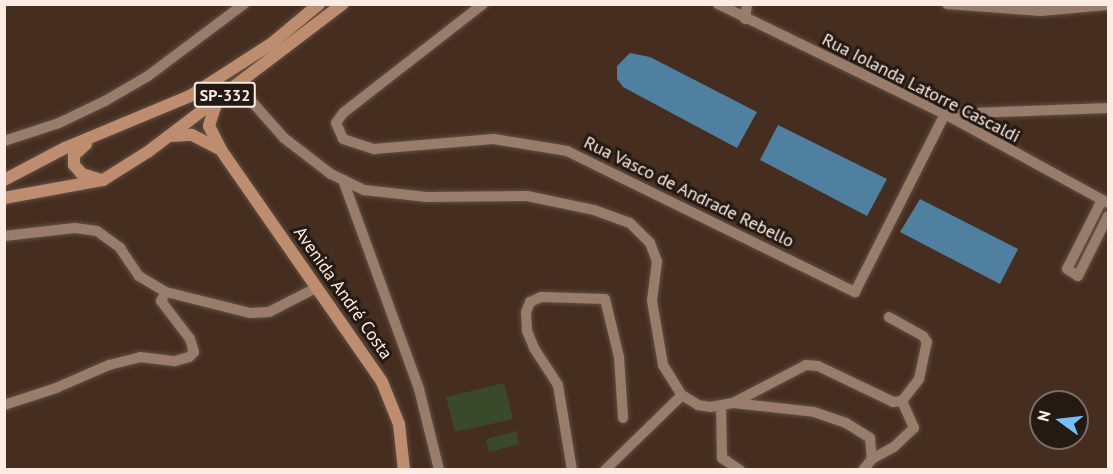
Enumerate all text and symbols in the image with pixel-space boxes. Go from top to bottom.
street label: Rua Iolanda Latorre Cascaldi [818,29,1024,147]
road number: SP-332 [194,82,256,108]
street label: Rua Vasco de Andrade Rebello [580,131,798,253]
street label: Avenida André Costa [289,222,397,364]
north arrow [1029,390,1089,450]
text: N [1033,408,1055,424]

